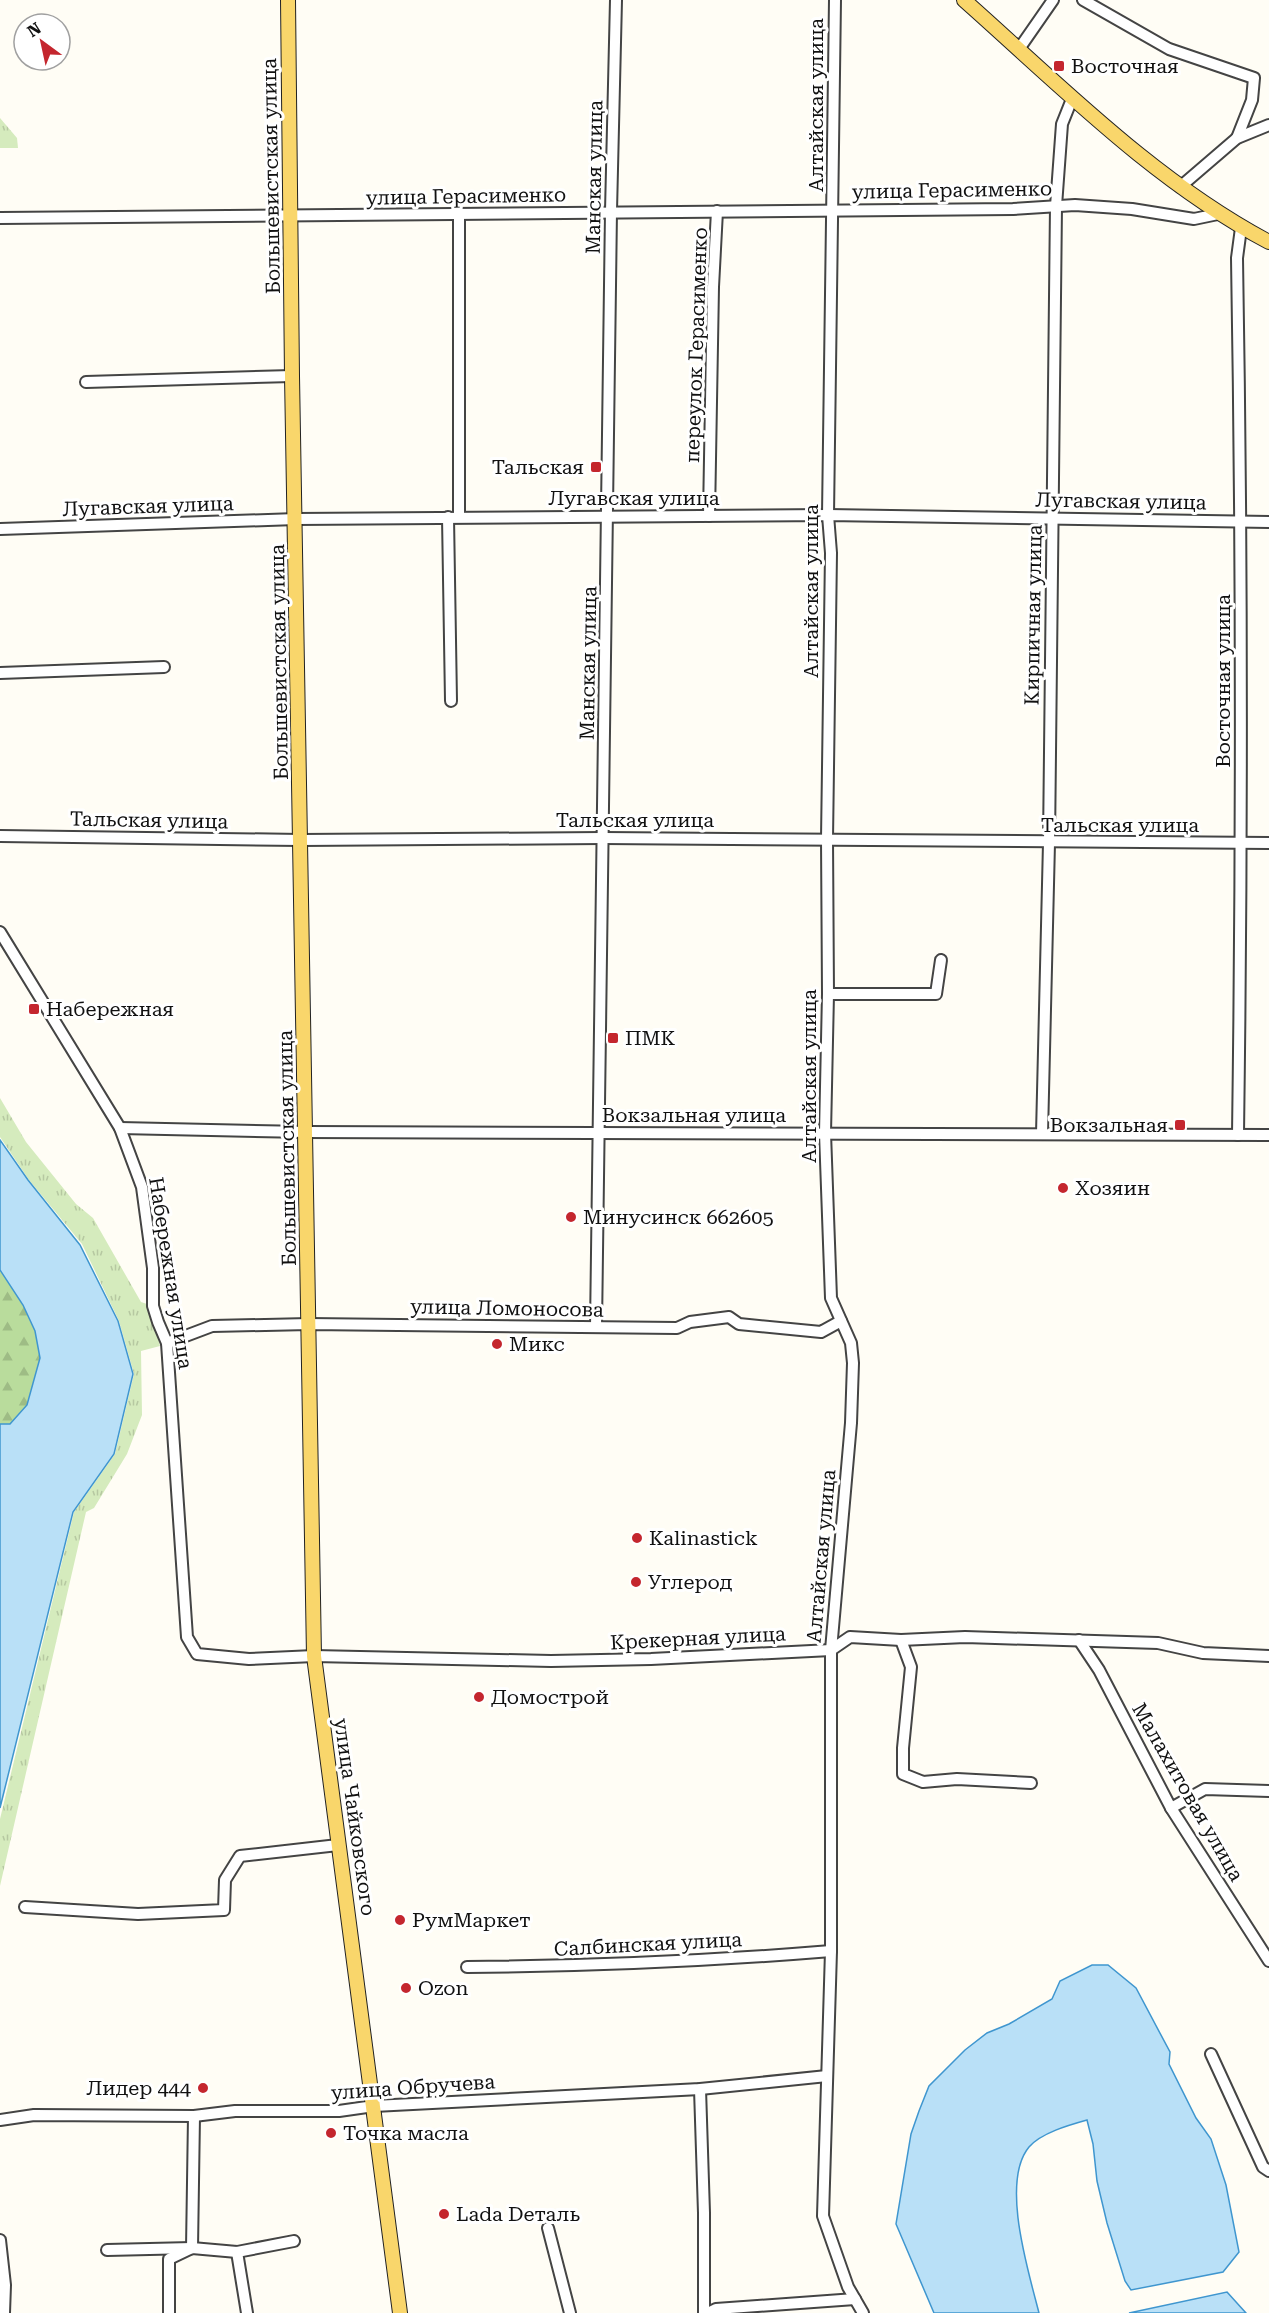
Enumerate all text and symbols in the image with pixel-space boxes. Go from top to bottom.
north arrow [12,12,72,72]
street label: Алтайская улица [804,18,828,192]
text: N [24,19,44,41]
place label: Восточная [1071,54,1179,78]
street label: Большевистская улица [257,58,285,294]
marker: Восточная [1052,59,1066,73]
street label: Манская улица [581,100,607,254]
street label: улица Герасименко [852,176,1052,204]
street label: улица Герасименко [366,182,566,210]
street label: переулок Герасименко [680,227,712,463]
place label: Тальская [492,455,584,479]
marker: Тальская [589,460,603,474]
street label: Лугавская улица [548,486,720,510]
street label: Лугавская улица [1035,488,1207,514]
street label: Лугавская улица [62,491,234,521]
street label: Алтайская улица [799,504,823,678]
street label: Кирпичная улица [1019,524,1047,706]
street label: Большевистская улица [265,544,293,780]
street label: Манская улица [575,586,601,740]
street label: Восточная улица [1211,594,1235,768]
street label: Тальская улица [70,807,229,833]
street label: Тальская улица [556,808,714,832]
street label: Тальская улица [1041,813,1199,837]
street label: Алтайская улица [797,989,821,1163]
place label: Набережная [46,997,174,1021]
marker: Набережная [27,1002,41,1016]
place label: ПМК [625,1026,676,1050]
street label: Большевистская улица [273,1030,301,1266]
marker: ПМК [606,1031,620,1045]
street label: Вокзальная улица [602,1103,786,1127]
place label: Вокзальная [1050,1113,1168,1137]
marker: Вокзальная [1173,1118,1187,1132]
street label: Набережная улица [144,1175,198,1371]
place label: Хозяин [1075,1176,1150,1200]
marker: Хозяин [1056,1181,1070,1195]
place label: Минусинск 662605 [583,1205,774,1229]
marker: Минусинск 662605 [564,1210,578,1224]
street label: улица Ломоносова [410,1294,604,1322]
place label: Микс [509,1332,565,1356]
marker: Микс [490,1337,504,1351]
street label: Алтайская улица [801,1468,841,1644]
place label: Kalinastick [649,1526,758,1550]
marker: Kalinastick [630,1531,644,1545]
place label: Углерод [648,1570,733,1594]
marker: Углерод [629,1575,643,1589]
street label: Крекерная улица [610,1621,787,1655]
place label: Домострой [491,1685,609,1709]
marker: Домострой [472,1690,486,1704]
street label: Малахитовая улица [1127,1699,1249,1886]
street label: улица Чайковского [329,1717,381,1917]
place label: РумМаркет [412,1908,531,1932]
marker: РумМаркет [393,1913,407,1927]
street label: Салбинская улица [553,1927,743,1961]
place label: Ozon [418,1976,469,2000]
marker: Ozon [399,1981,413,1995]
street label: улица Обручева [330,2069,496,2105]
place label: Лидер 444 [86,2076,192,2100]
marker: Лидер 444 [196,2081,210,2095]
place label: Точка масла [343,2121,469,2145]
marker: Точка масла [324,2126,338,2140]
place label: Lada Dеталь [456,2202,580,2226]
marker: Lada Dеталь [437,2207,451,2221]

